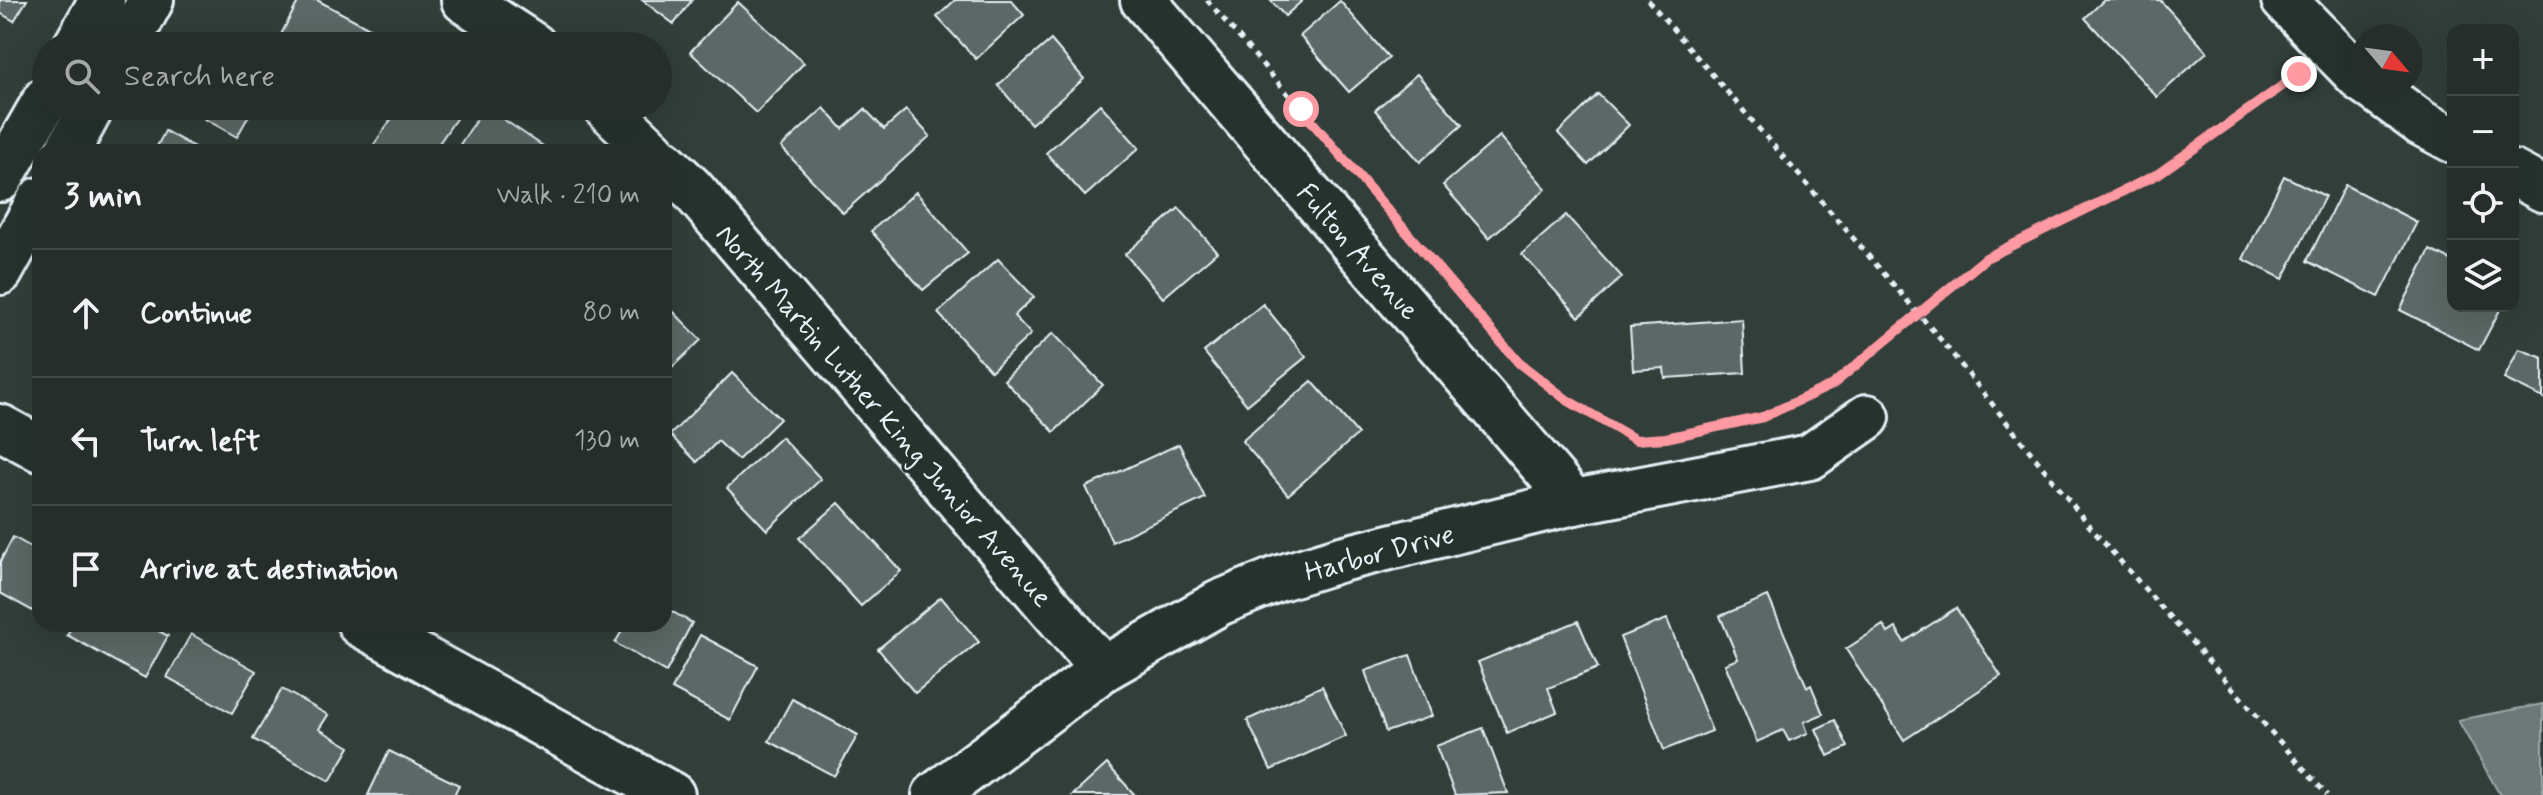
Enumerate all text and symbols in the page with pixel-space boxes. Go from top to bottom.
north arrow [2351,24,2423,96]
map controls [2447,24,2519,312]
button: + [2447,24,2519,96]
search box [32,32,672,120]
icon: search [60,54,104,98]
route end [2281,56,2317,92]
text: Search here [124,57,275,96]
route start [1283,91,1319,127]
button: − [2447,96,2519,168]
button: locate [2447,168,2519,240]
text: 3 min [64,174,142,219]
street label: Fulton Avenue [1287,176,1427,329]
text: Walk · 210 m [497,179,640,213]
street label: North Martin Luther King Junior Avenue [706,217,1060,616]
button: layers [2447,240,2519,312]
icon: ahead [64,291,108,335]
text: Continue [140,294,252,333]
text: 80 m [583,296,640,330]
icon: left [64,419,108,463]
text: Turn left [140,422,260,461]
text: 130 m [574,424,640,458]
street label: Harbor Drive [1301,517,1458,592]
icon: arrive [64,547,108,591]
text: Arrive at destination [140,550,398,589]

